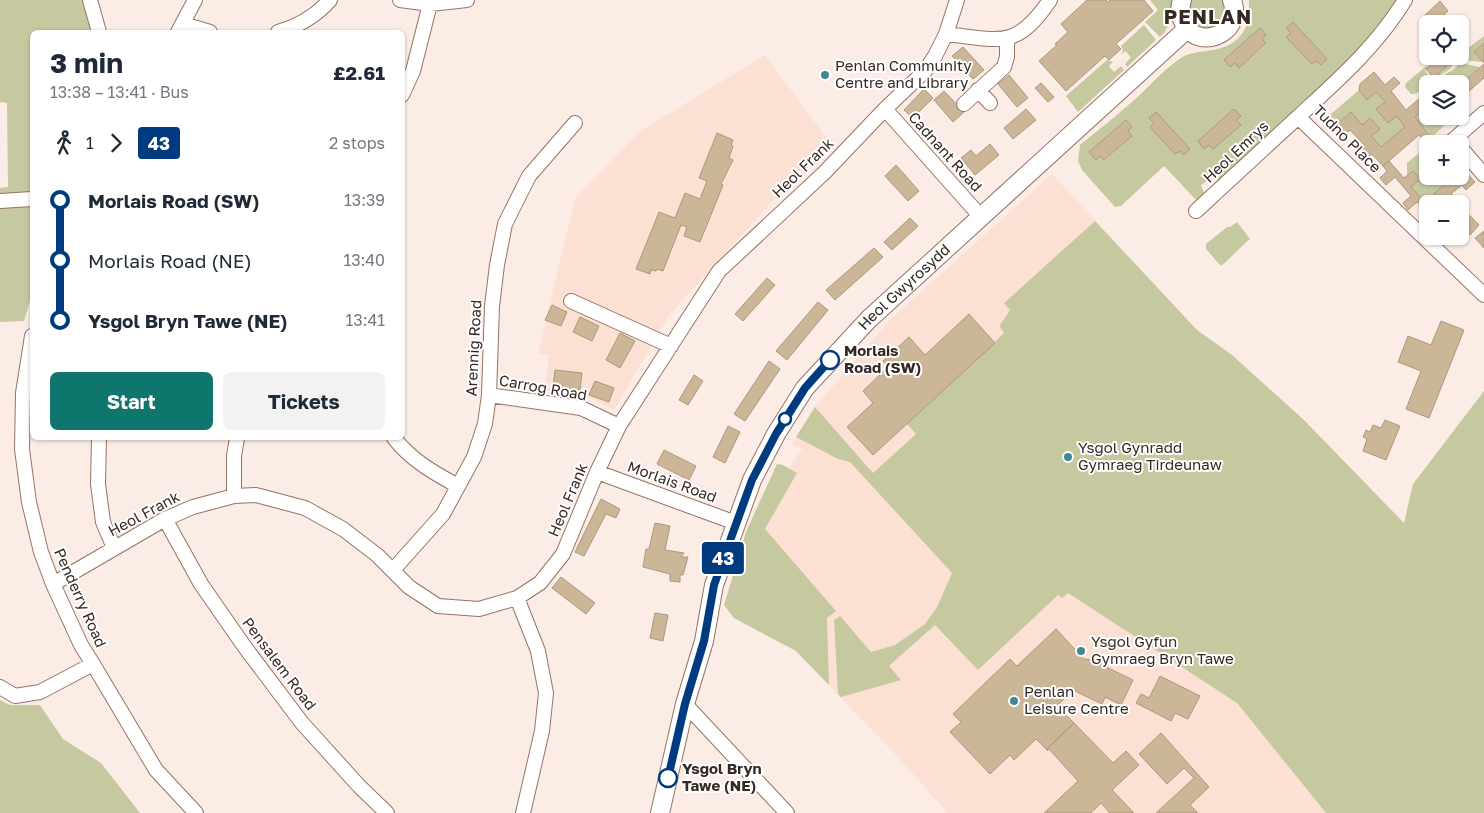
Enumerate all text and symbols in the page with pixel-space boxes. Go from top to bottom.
district label: PENLAN [1164,4,1252,28]
map controls [1419,15,1469,245]
button: locate [1419,15,1469,65]
text: 3 min [50,46,123,79]
place label: Penlan Community Centre and Library [835,56,972,91]
text: £2.61 [333,61,385,84]
marker: Penlan Community Centre and Library [819,69,831,81]
button: layers [1419,75,1469,125]
text: 13:38 – 13:41 · Bus [50,82,189,102]
street label: Tudno Place [1310,101,1385,176]
street label: Cadnant Road [905,108,986,195]
street label: Heol Emrys [1199,116,1272,186]
icon: walk [50,129,78,157]
icon: forward [102,129,130,157]
text: 43 [148,132,170,154]
text: 1 [86,133,94,153]
text: 2 stops [329,133,385,153]
street label: Heol Frank [768,133,837,201]
button: + [1419,135,1469,185]
text: Morlais Road (SW) [88,189,259,212]
text: 13:39 [344,190,385,210]
button: − [1419,195,1469,245]
street label: Heol Gwyrosydd [854,240,953,333]
text: Morlais Road (NE) [88,249,252,272]
text: 13:40 [343,250,385,270]
street label: Arennig Road [461,299,485,397]
text: Ysgol Bryn Tawe (NE) [88,309,288,332]
text: 13:41 [346,310,385,330]
place label: Morlais Road (SW) [844,341,921,376]
marker: Morlais Road (SW) [820,350,840,370]
street label: Carrog Road [498,370,589,404]
button: Start [50,372,213,430]
button: Tickets [223,372,385,430]
unlabelled marker [778,412,792,426]
place label: Ysgol Gynradd Gymraeg Tirdeunaw [1078,438,1222,473]
marker: Ysgol Gynradd Gymraeg Tirdeunaw [1062,451,1074,463]
street label: Morlais Road [625,457,719,506]
street label: Heol Frank [543,460,591,539]
street label: Heol Frank [105,487,183,539]
line badge: 43 [700,542,746,574]
street label: Penderry Road [51,545,111,650]
text: 43 [712,547,734,569]
street label: Pensalem Road [239,614,320,713]
place label: Ysgol Gyfun Gymraeg Bryn Tawe [1091,632,1234,667]
marker: Ysgol Gyfun Gymraeg Bryn Tawe [1075,645,1087,657]
place label: Penlan Leisure Centre [1024,682,1129,717]
marker: Penlan Leisure Centre [1008,695,1020,707]
place label: Ysgol Bryn Tawe (NE) [682,759,762,794]
marker: Ysgol Bryn Tawe (NE) [658,768,678,788]

